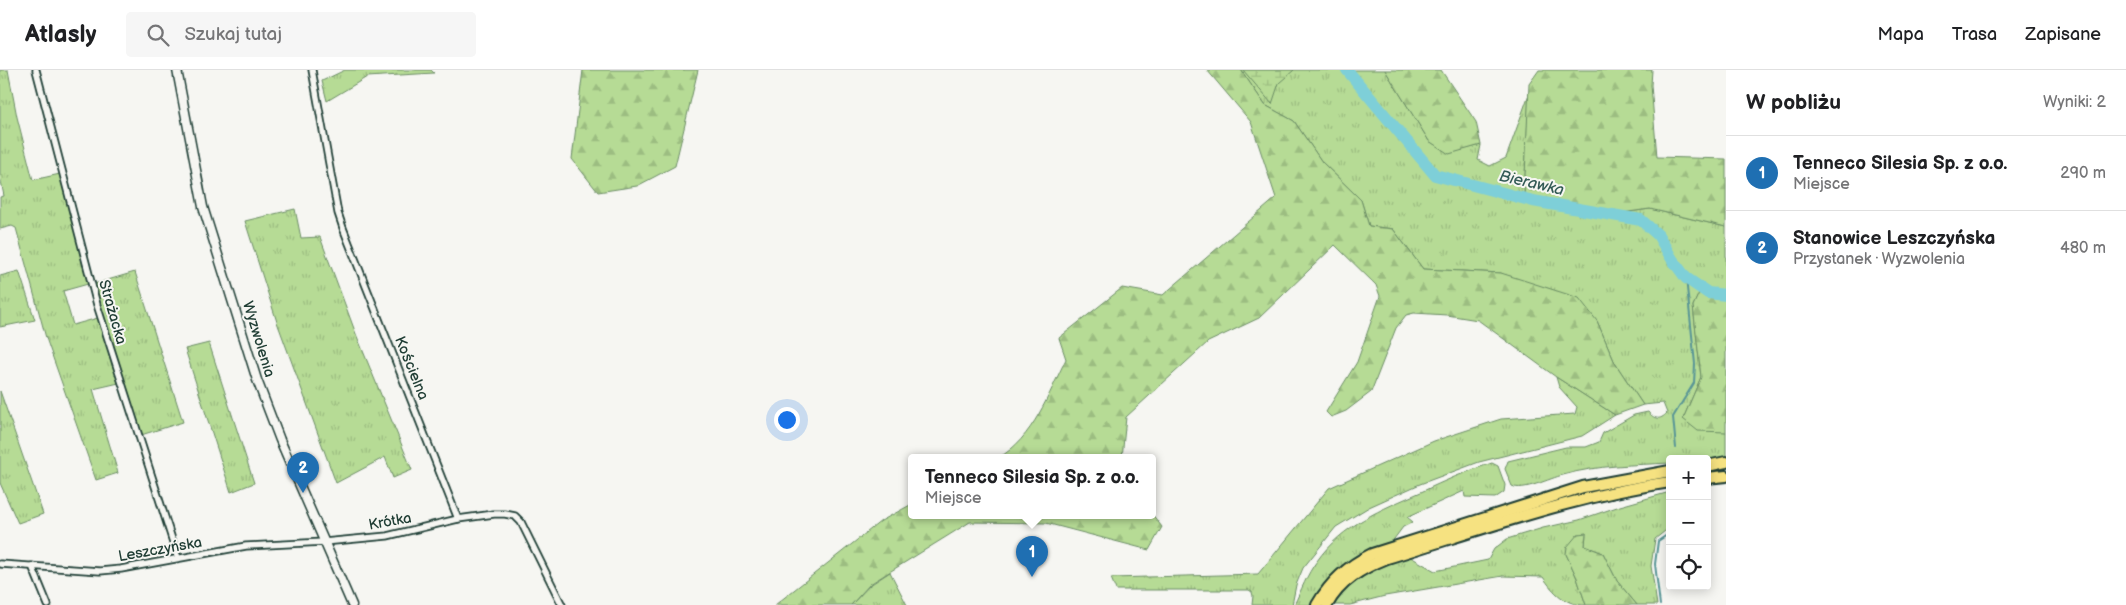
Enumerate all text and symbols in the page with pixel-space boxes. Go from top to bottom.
search box [126,12,476,57]
text: Atlasly [25,20,96,49]
icon: search [144,21,172,49]
text: Szukaj tutaj [184,23,282,46]
text: Mapa [1877,24,1924,45]
text: Trasa [1952,24,1997,45]
text: Zapisane [2025,24,2101,45]
text: W pobliżu [1746,90,1841,115]
text: Wyniki: 2 [2043,93,2106,112]
text: Tenneco Silesia Sp. z o.o. [1793,152,2008,175]
text: 1 [1759,164,1765,183]
text: 290 m [2060,164,2106,183]
water label: Bierawka [1497,167,1566,200]
text: Miejsce [1793,175,1850,194]
text: Stanowice Leszczyńska [1793,227,1995,250]
text: 2 [1757,239,1767,258]
text: 480 m [2060,239,2106,258]
text: Przystanek · Wyzwolenia [1793,250,1965,269]
street label: Strażacka [94,278,131,347]
street label: Wyzwolenia [238,299,279,379]
street label: Kościelna [390,334,433,403]
your location [774,407,800,433]
pin: 2 [287,452,319,493]
popup [908,454,1156,519]
map controls [1666,455,1711,590]
button: + [1666,455,1711,500]
text: Tenneco Silesia Sp. z o.o. [925,466,1139,489]
text: Miejsce [925,489,982,508]
button: − [1666,500,1711,545]
street label: Krótka [367,508,413,535]
street label: Leszczyńska [117,533,203,566]
pin: 1 [1016,536,1048,577]
button: locate [1666,545,1711,590]

